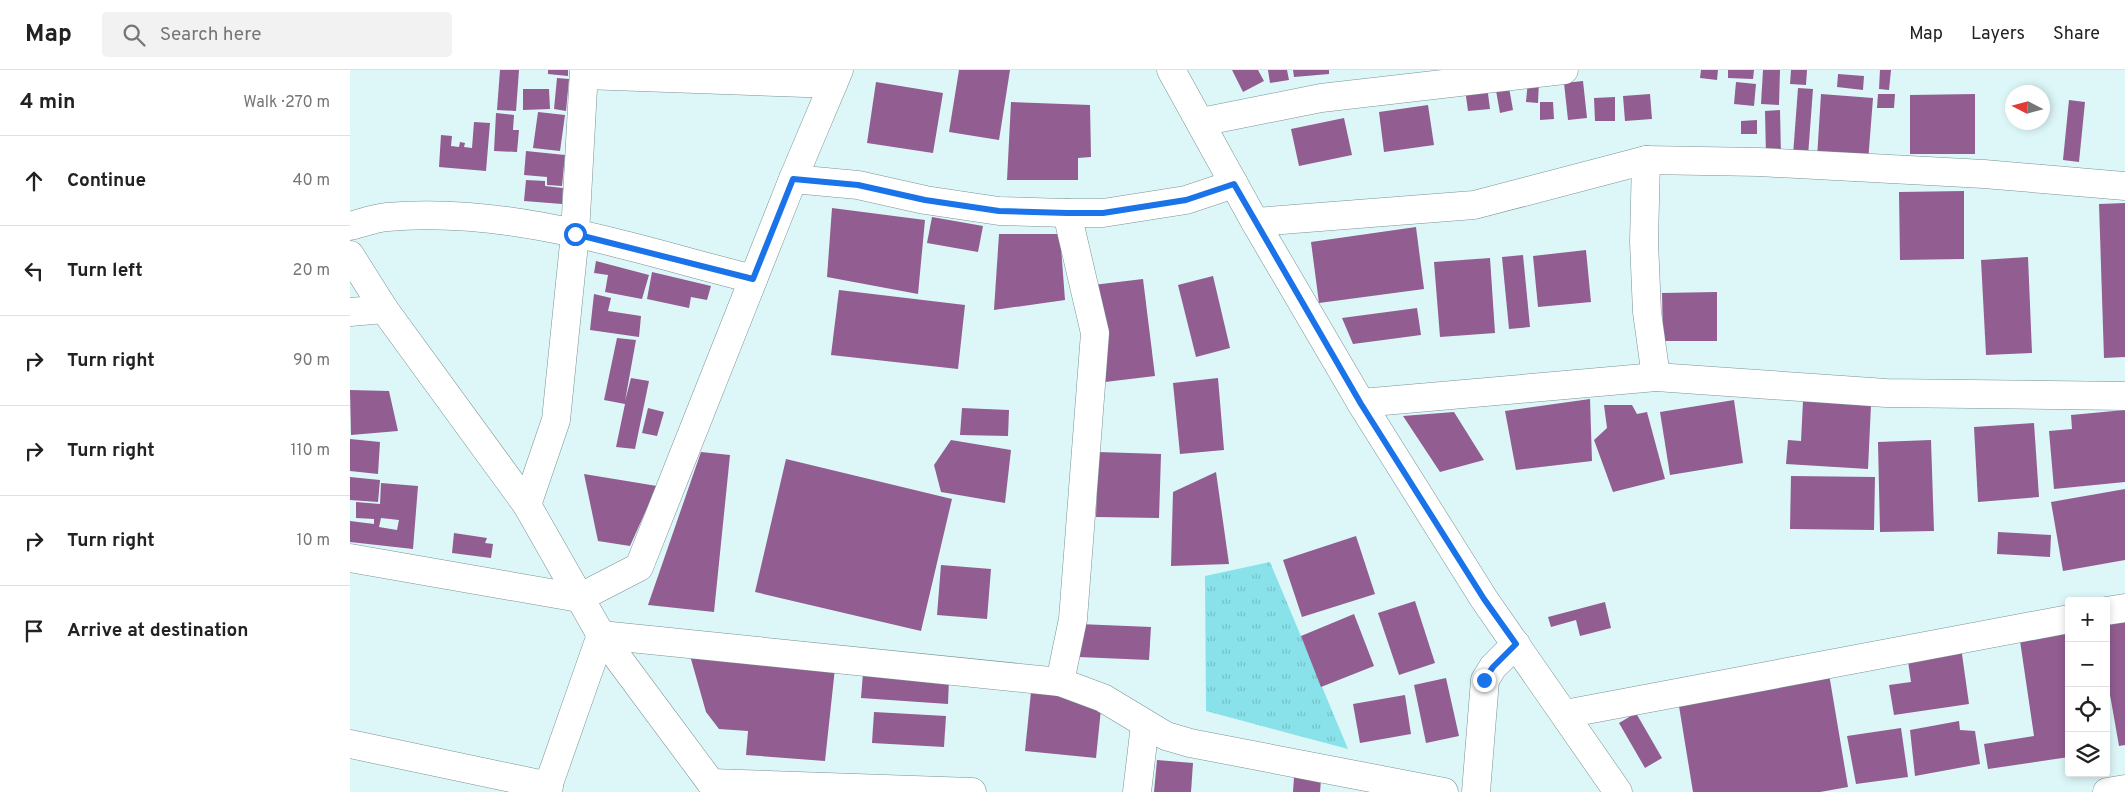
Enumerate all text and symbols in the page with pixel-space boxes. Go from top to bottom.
search box [102,12,452,57]
text: Map [25,20,72,50]
icon: search [120,21,148,49]
text: Search here [160,23,261,47]
text: Map [1909,23,1943,46]
text: Layers [1971,23,2025,46]
text: Share [2053,23,2100,46]
north arrow [2005,85,2050,130]
text: 4 min [20,89,76,116]
text: Walk · 270 m [243,93,330,113]
icon: ahead [20,167,48,195]
text: Continue [67,169,146,193]
text: 40 m [292,171,330,191]
route start [564,223,587,246]
icon: left [20,257,48,285]
text: Turn left [67,259,143,283]
text: 20 m [293,261,330,281]
icon: right [20,347,48,375]
text: Turn right [67,349,155,373]
text: 90 m [293,351,330,371]
icon: right [20,437,48,465]
text: Turn right [67,439,155,463]
text: 110 m [290,441,330,461]
icon: right [20,527,48,555]
text: Turn right [67,529,155,553]
text: 10 m [296,531,330,551]
map controls [2065,597,2110,777]
button: + [2065,597,2110,642]
icon: arrive [20,617,48,645]
text: Arrive at destination [67,619,248,643]
button: − [2065,642,2110,687]
route end [1473,669,1496,692]
button: locate [2065,687,2110,732]
button: layers [2065,732,2110,777]

